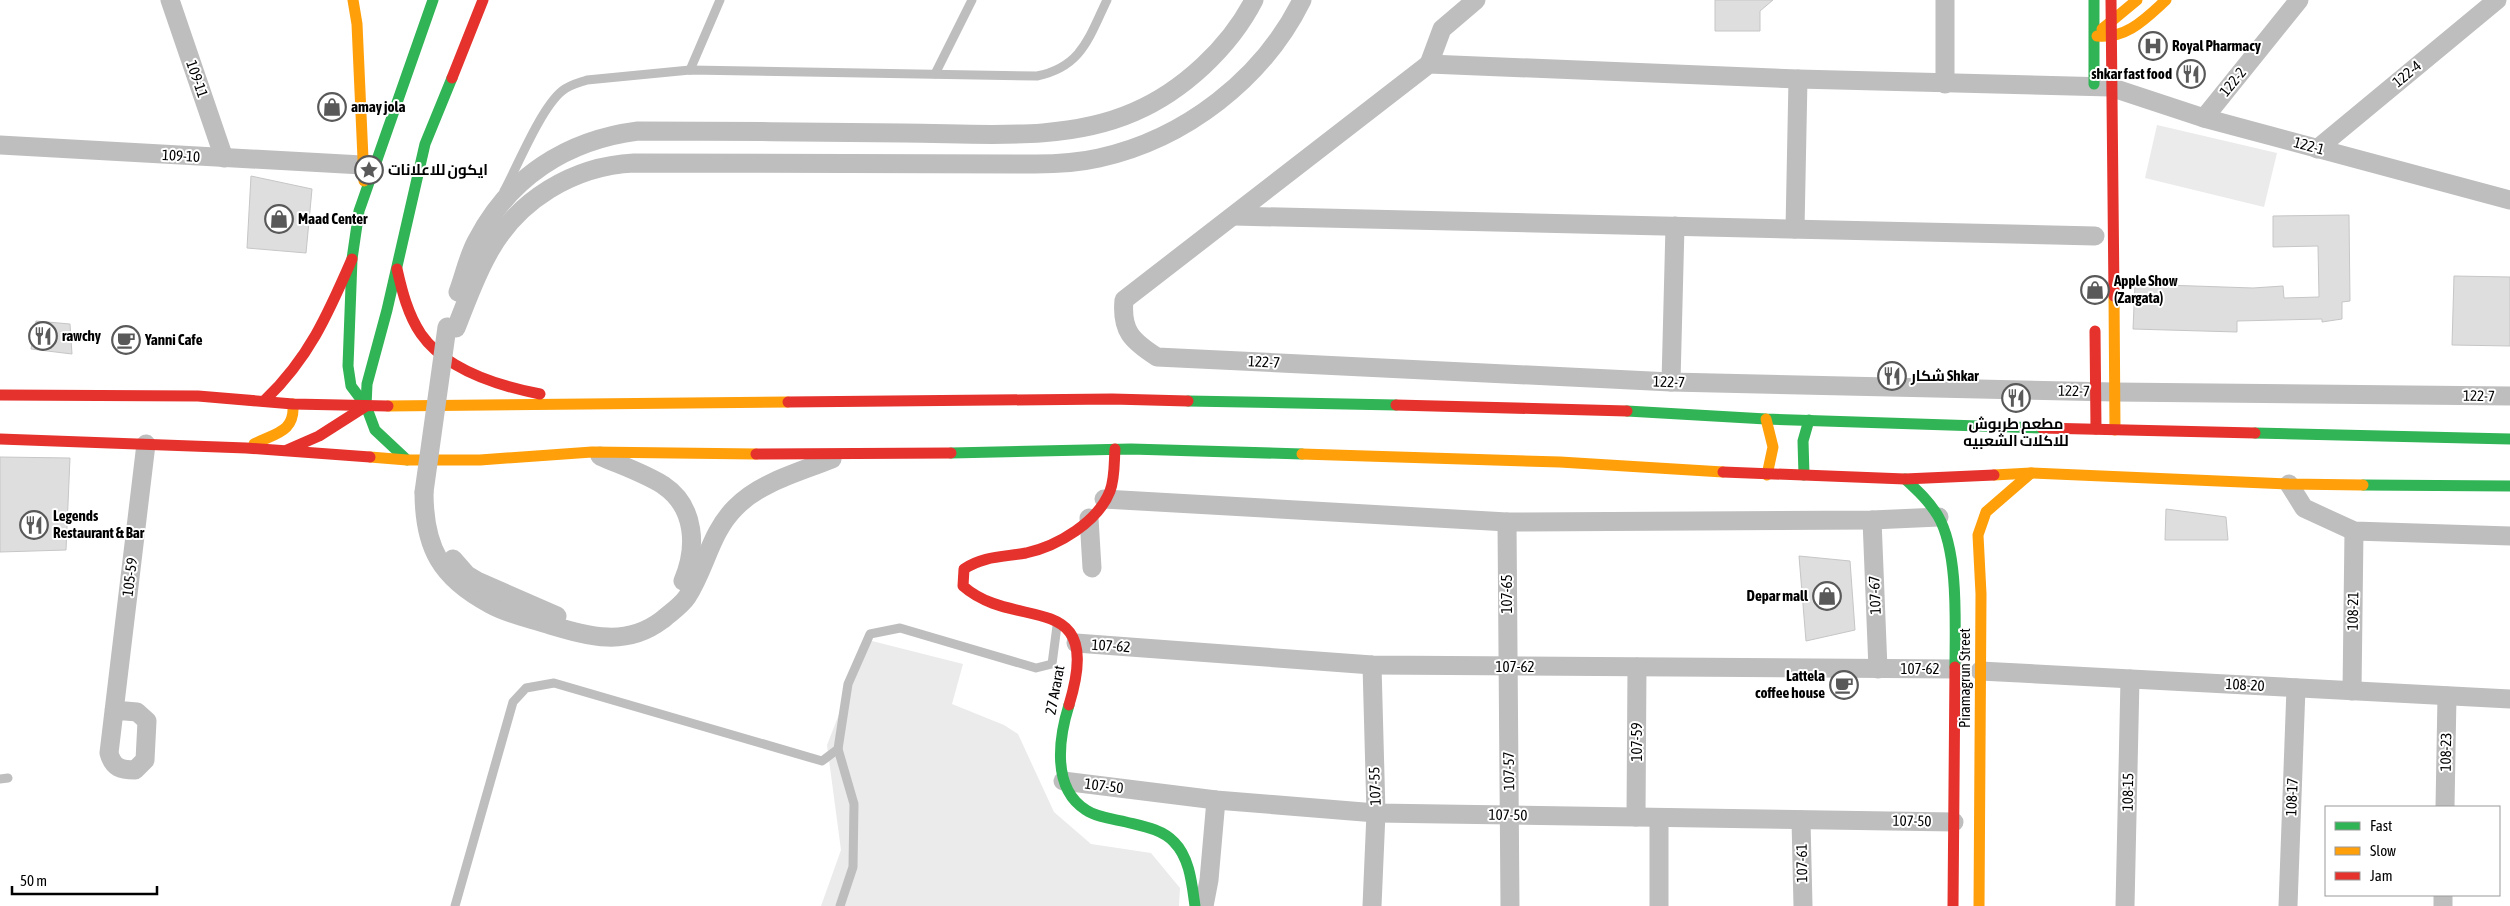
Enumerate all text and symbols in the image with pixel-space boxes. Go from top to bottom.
hospital icon: Royal Pharmacy [2138,31,2168,61]
place label: Royal Pharmacy [2172,37,2262,54]
street label: 122-4 [2389,57,2424,90]
street label: 109-11 [183,58,212,100]
restaurant icon: shkar fast food [2176,59,2206,89]
street label: 122-2 [2216,64,2249,99]
place label: shkar fast food [2091,65,2172,82]
shop icon: amay jola [317,92,347,122]
place label: amay jola [351,98,405,115]
street label: 122-1 [2292,133,2326,158]
street label: 109-10 [161,146,201,165]
place icon: ايكون للاعلانات [354,155,384,185]
place label: ايكون للاعلانات [388,161,488,179]
shop icon: Maad Center [264,204,294,234]
place label: Maad Center [298,210,368,227]
place label: Apple Show (Zargata) [2113,272,2178,306]
shop icon: Apple Show (Zargata) [2080,275,2110,305]
restaurant icon: rawchy [28,321,58,351]
cafe icon: Yanni Cafe [111,325,141,355]
place label: rawchy [62,327,102,344]
place label: Yanni Cafe [144,331,203,348]
street label: 122-7 [1248,352,1280,371]
restaurant icon: شکار Shkar [1877,361,1907,391]
place label: شکار Shkar [1910,367,1979,385]
street label: 122-7 [1653,372,1685,391]
street label: 122-7 [2058,382,2090,399]
restaurant icon: مطعم طربوش للاكلات الشعبيه [2001,383,2031,413]
street label: 122-7 [2463,387,2495,404]
place label: مطعم طربوش للاكلات الشعبيه [1963,415,2069,449]
place label: Legends Restaurant & Bar [53,507,145,541]
restaurant icon: Legends Restaurant & Bar [19,510,49,540]
street label: 105-59 [119,557,140,597]
street label: 107-65 [1498,574,1515,614]
street label: 107-67 [1865,575,1884,615]
shop icon: Depar mall [1812,581,1842,611]
place label: Depar mall [1746,587,1809,604]
street label: 108-21 [2344,591,2361,631]
street label: Piramagrun Street [1956,628,1973,728]
street label: 107-62 [1091,636,1131,655]
street label: 107-62 [1495,658,1535,675]
street label: 107-62 [1900,660,1940,677]
street label: 27 Ararat [1041,664,1068,716]
place label: Lattela coffee house [1755,667,1825,701]
cafe icon: Lattela coffee house [1829,670,1859,700]
street label: 108-20 [2225,675,2265,694]
street label: 107-59 [1628,722,1645,762]
street label: 108-23 [2437,732,2454,772]
street label: 107-57 [1500,751,1517,791]
street label: 107-55 [1365,766,1384,806]
street label: 108-15 [2119,773,2136,811]
street label: 107-50 [1084,775,1124,796]
street label: 108-17 [2282,778,2301,816]
street label: 107-50 [1488,806,1528,823]
legend [2325,806,2500,896]
street label: 107-50 [1892,812,1932,829]
text: Fast [2370,817,2392,834]
text: Slow [2370,842,2396,859]
street label: 107-61 [1793,843,1810,883]
scale bar [12,864,158,896]
text: Jam [2370,867,2393,884]
text: 50 m [20,872,47,889]

